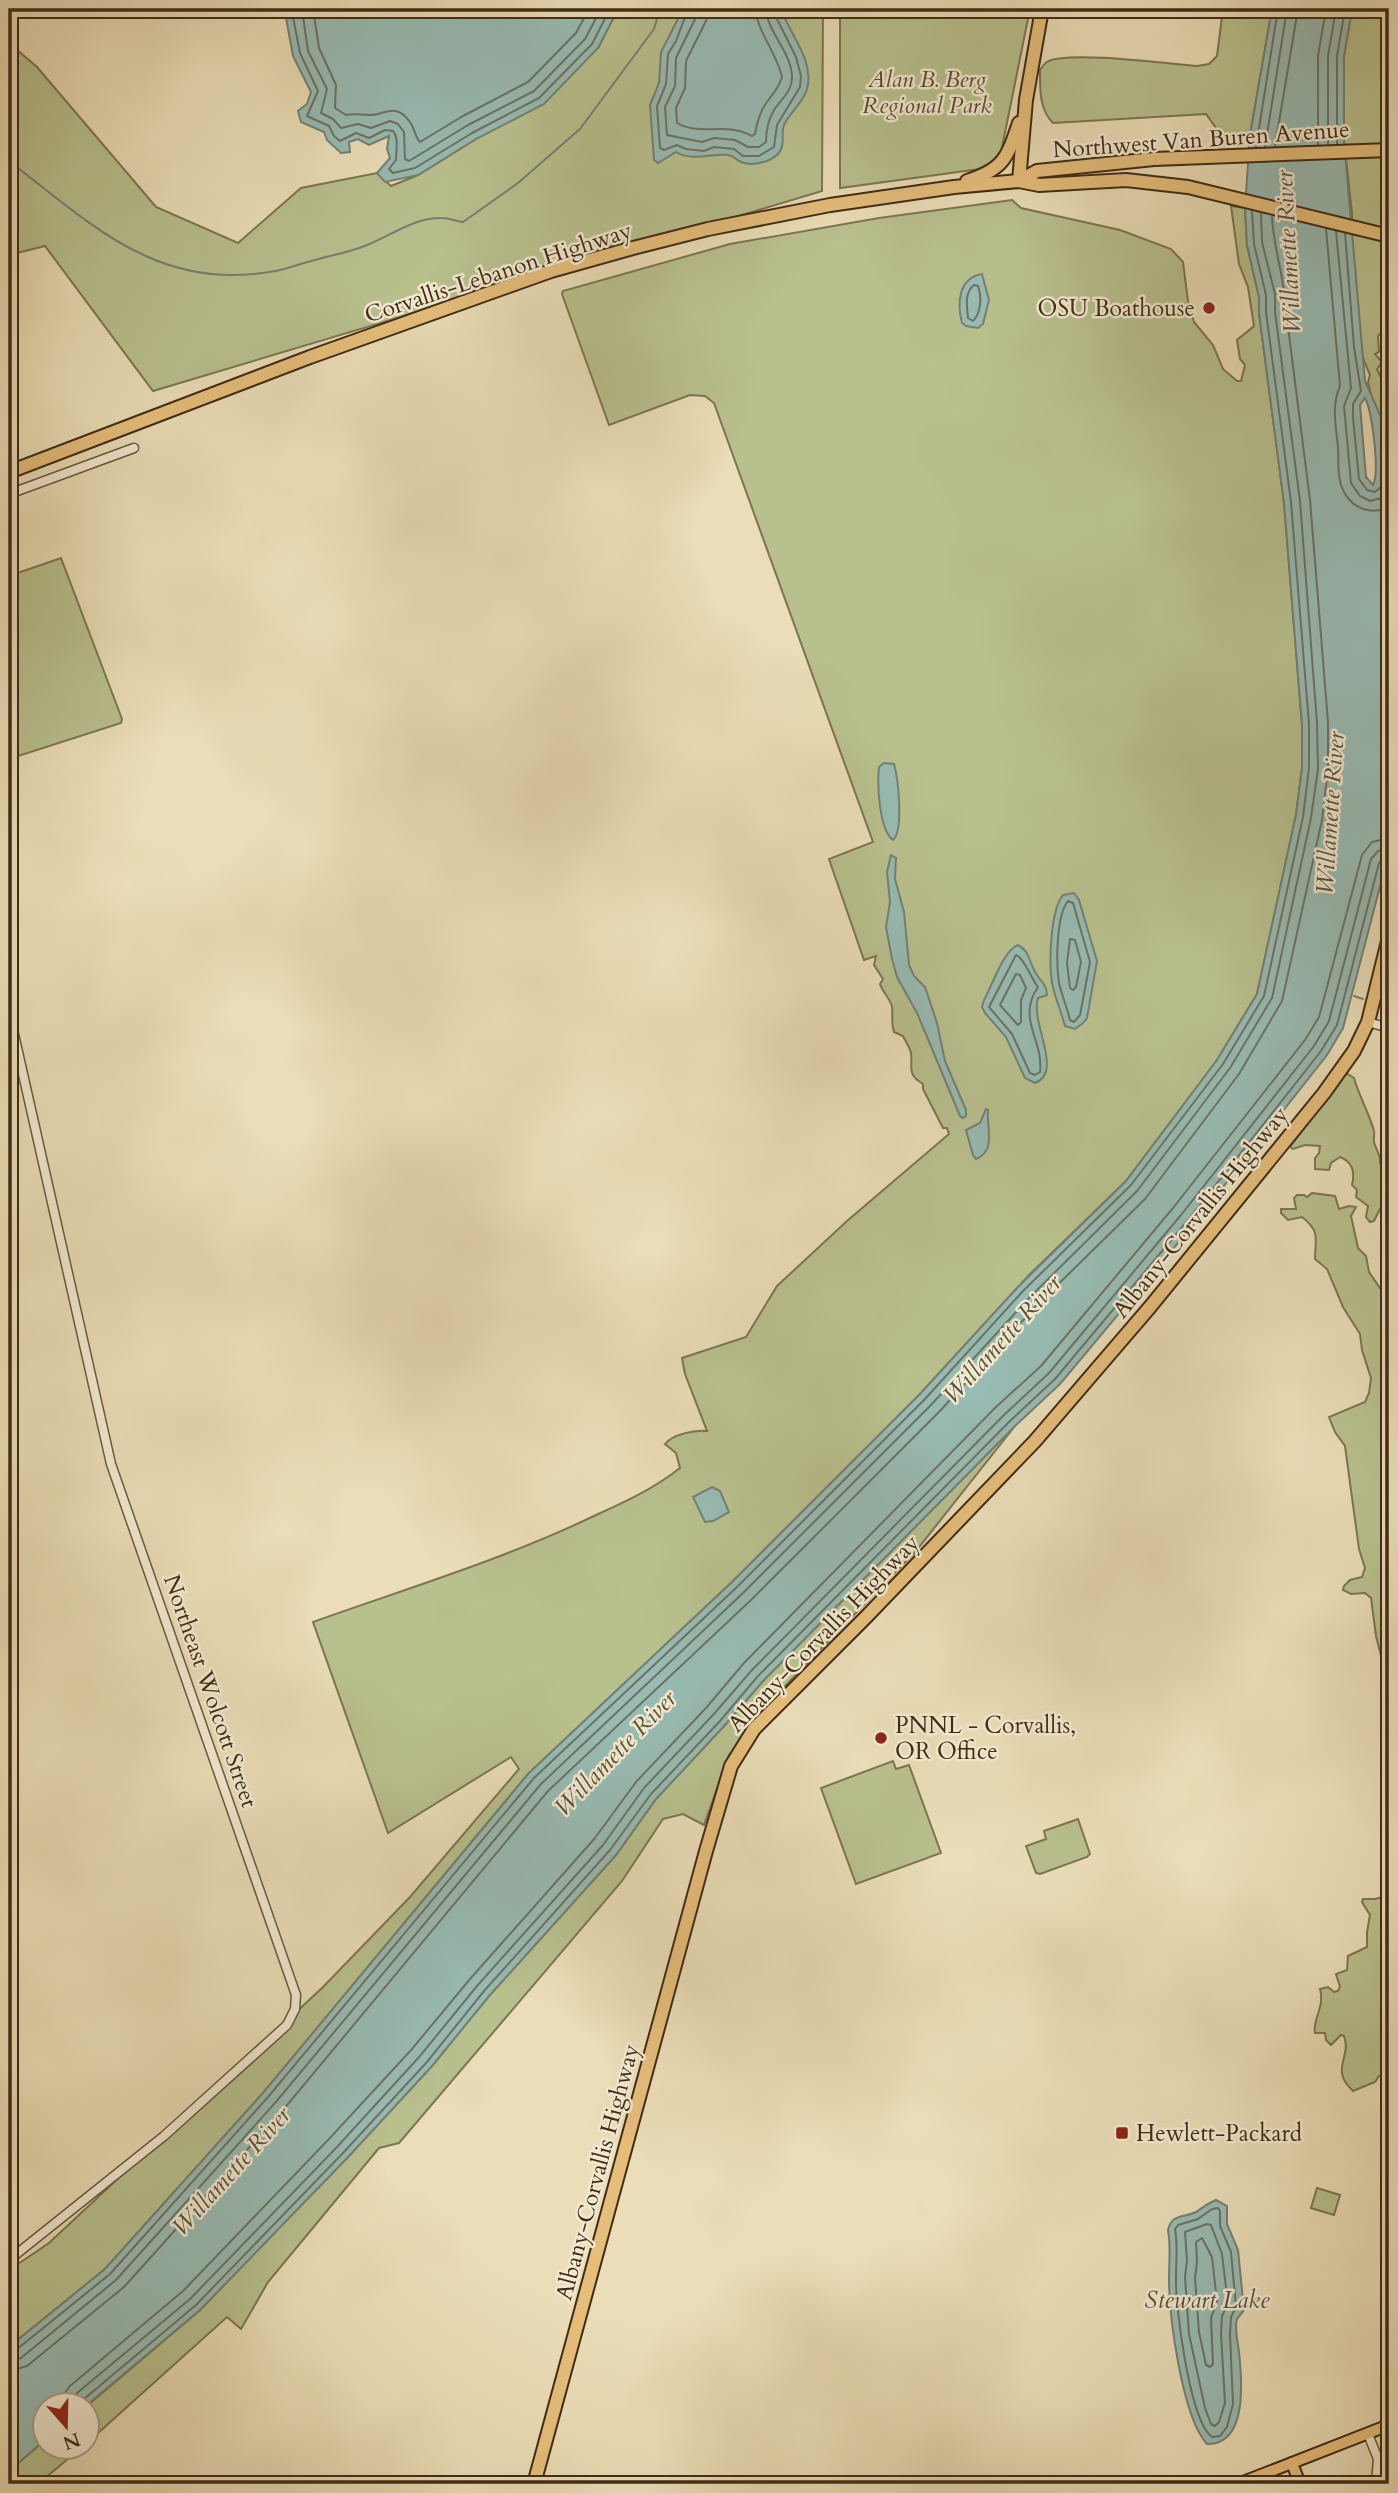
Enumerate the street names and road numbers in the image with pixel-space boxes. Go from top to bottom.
street label: Northwest Van Buren Avenue [1052,114,1350,165]
street label: Corvallis-Lebanon Highway [361,215,636,330]
street label: Albany-Corvallis Highway [1105,1100,1295,1325]
street label: Albany-Corvallis Highway [721,1528,926,1739]
street label: Northeast Wolcott Street [156,1571,265,1812]
street label: Albany-Corvallis Highway [548,2041,647,2304]

